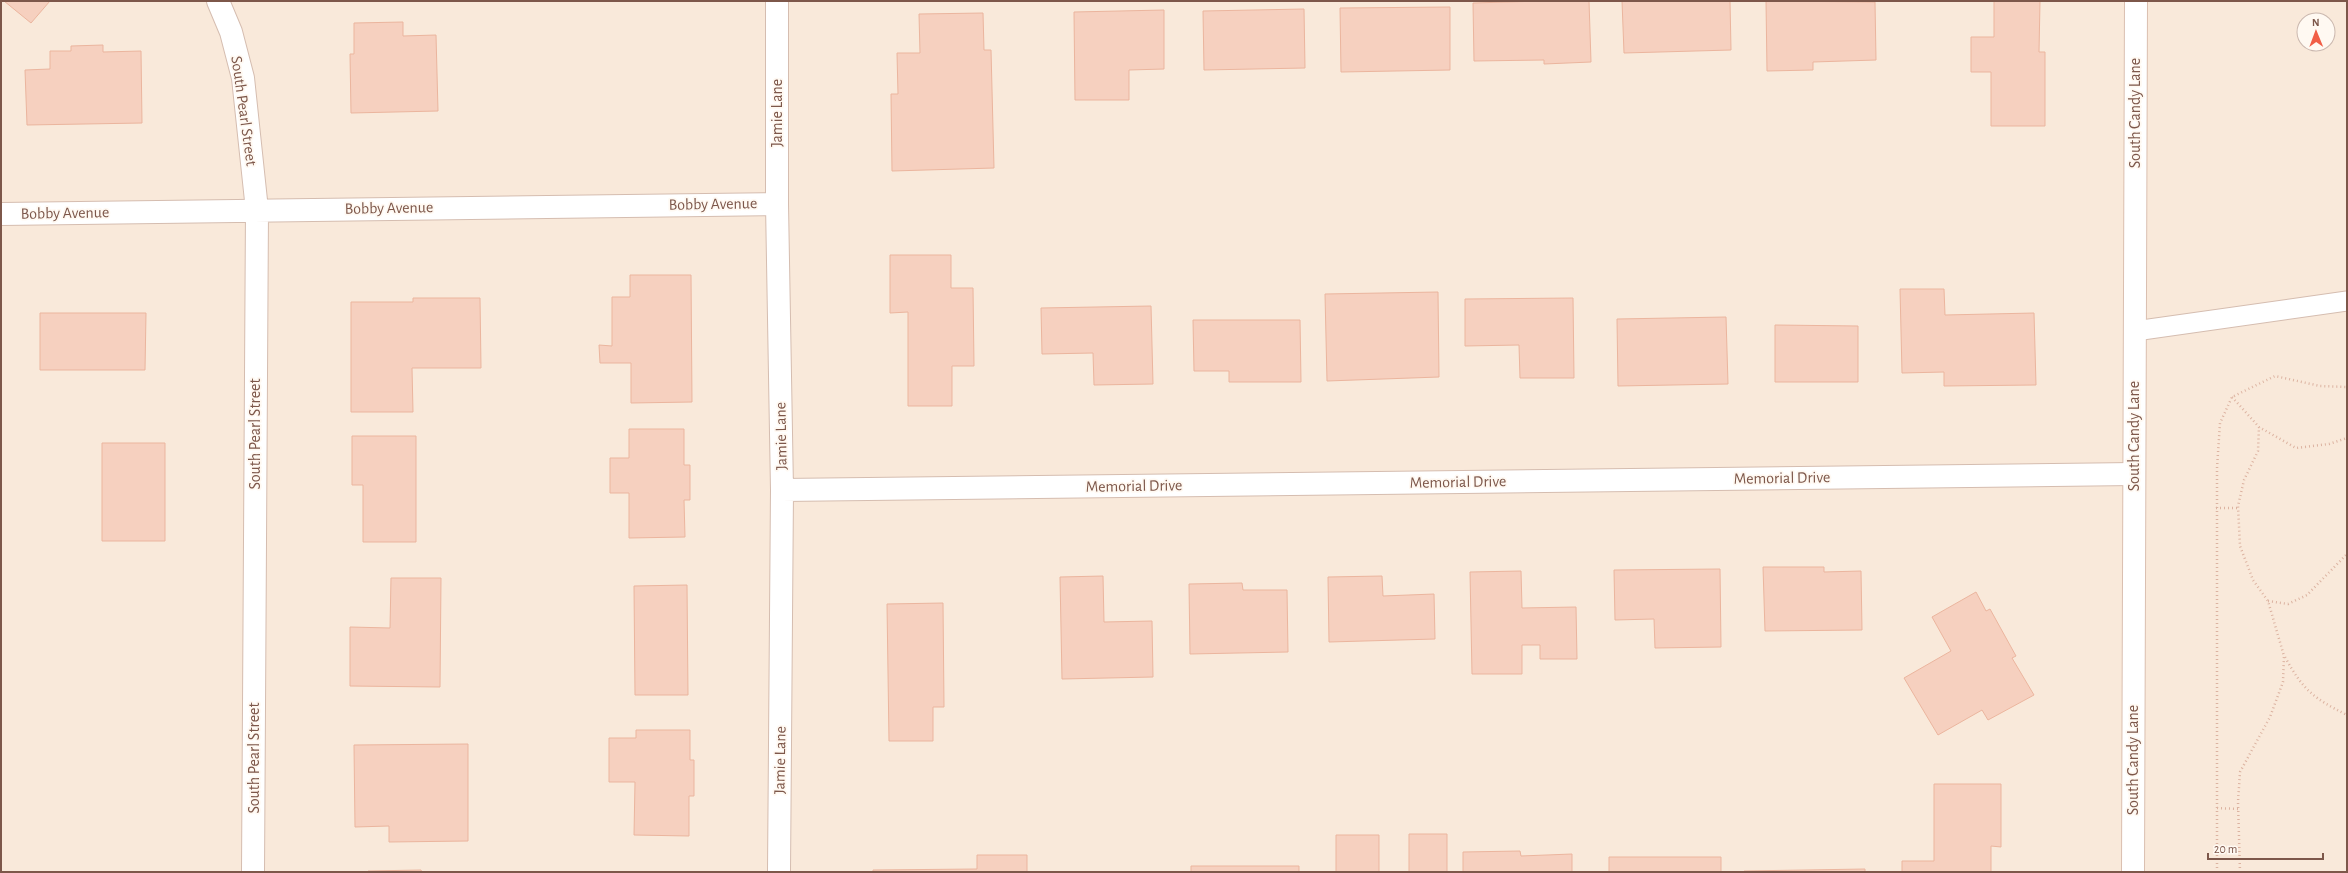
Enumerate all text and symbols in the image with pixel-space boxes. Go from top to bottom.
north arrow [2296,12,2336,52]
text: N [2312,17,2320,28]
street label: South Pearl Street [228,55,260,167]
street label: South Candy Lane [2127,58,2144,168]
street label: Jamie Lane [769,79,785,147]
street label: Bobby Avenue [669,195,757,214]
street label: Bobby Avenue [345,199,433,218]
street label: Bobby Avenue [21,204,109,223]
street label: South Pearl Street [247,378,263,490]
street label: South Candy Lane [2126,381,2143,491]
street label: Jamie Lane [772,402,790,470]
street label: Memorial Drive [1734,469,1830,487]
street label: Memorial Drive [1410,473,1506,491]
street label: Memorial Drive [1086,477,1182,495]
street label: South Pearl Street [246,702,262,814]
street label: South Candy Lane [2125,705,2142,815]
street label: Jamie Lane [771,726,789,794]
scale bar [2208,835,2323,861]
text: 20 m [2214,843,2237,855]

